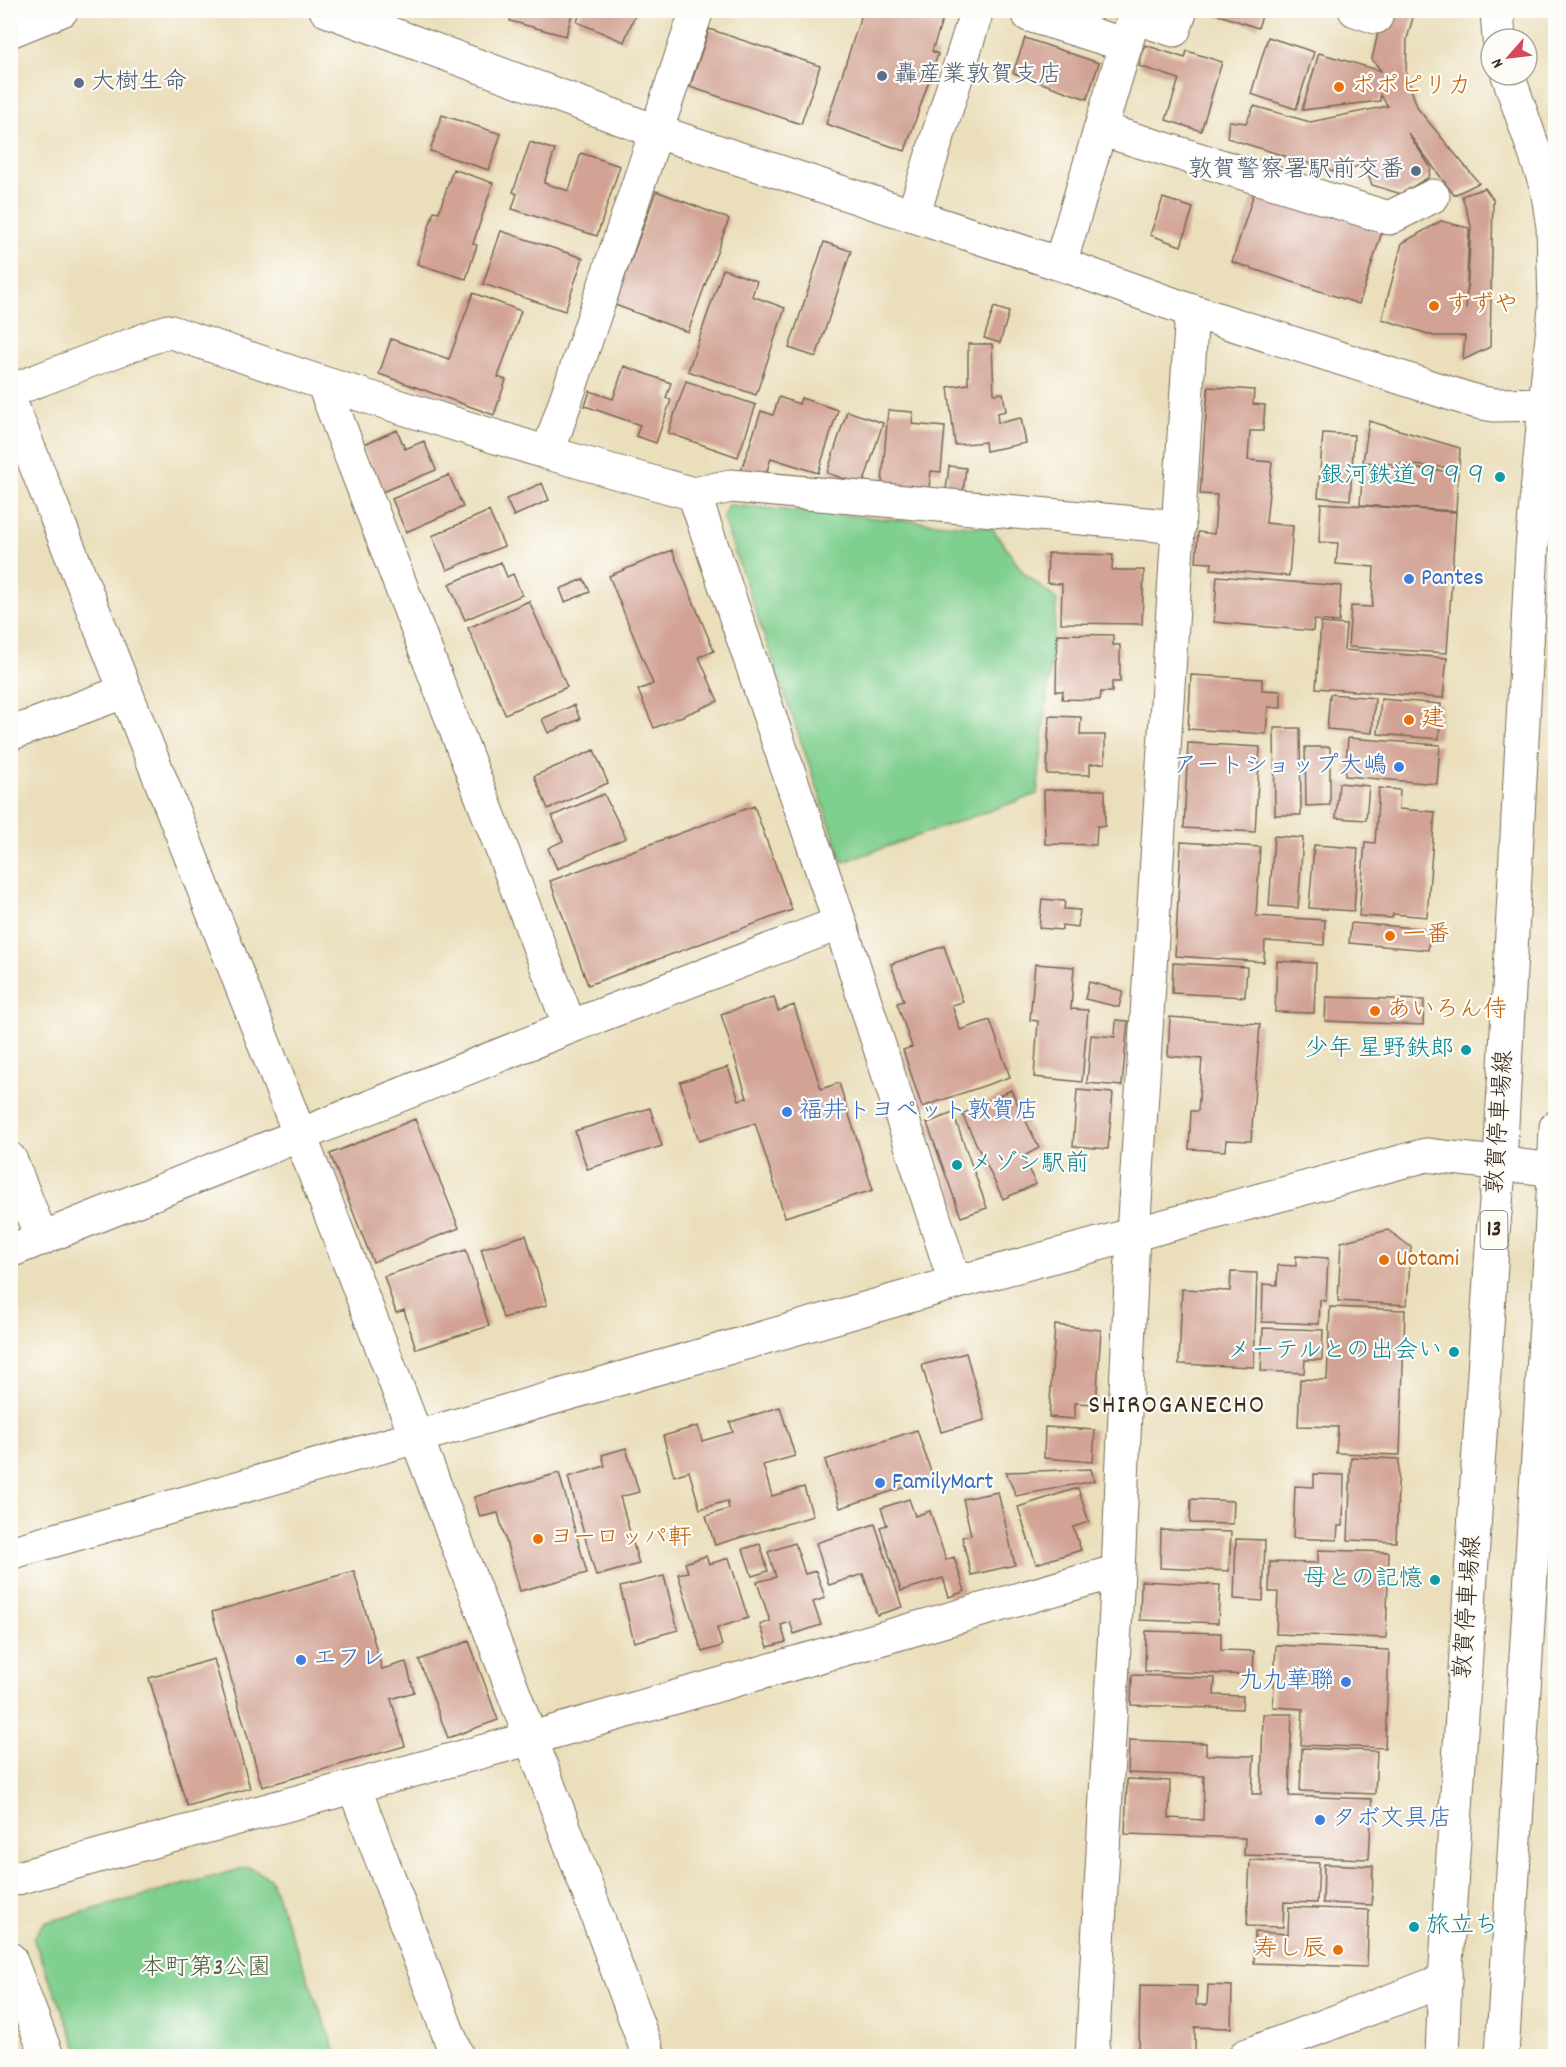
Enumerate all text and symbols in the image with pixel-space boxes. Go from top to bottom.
north arrow [1479,27,1539,87]
text: N [1486,54,1510,72]
place label: 轟産業敦賀支店 [894,59,1062,93]
place label: 大樹生命 [91,66,187,100]
marker: 轟産業敦賀支店 [875,69,889,83]
place label: ポポピリカ [1351,70,1471,104]
marker: 大樹生命 [72,76,86,90]
marker: ポポピリカ [1332,80,1346,94]
place label: 敦賀警察署駅前交番 [1188,154,1404,188]
marker: 敦賀警察署駅前交番 [1409,164,1423,178]
place label: すずや [1446,289,1518,323]
marker: すずや [1427,299,1441,313]
place label: 銀河鉄道９９９ [1320,460,1488,494]
marker: 銀河鉄道９９９ [1493,470,1507,484]
place label: Pantes [1421,562,1484,596]
marker: Pantes [1402,572,1416,586]
place label: 建 [1421,703,1445,737]
marker: 建 [1402,713,1416,727]
place label: アートショップ大嶋 [1173,750,1387,784]
marker: アートショップ大嶋 [1392,760,1406,774]
place label: 一番 [1402,919,1450,953]
marker: 一番 [1383,929,1397,943]
place label: あいろん侍 [1387,994,1507,1028]
marker: あいろん侍 [1368,1004,1382,1018]
place label: 少年 星野鉄郎 [1305,1033,1454,1067]
marker: 少年 星野鉄郎 [1459,1043,1473,1057]
street label: 敦賀停車場線 [1479,1049,1523,1195]
place label: 福井トヨペット敦賀店 [799,1095,1039,1129]
marker: 福井トヨペット敦賀店 [780,1105,794,1119]
place label: メゾン駅前 [969,1148,1089,1182]
marker: メゾン駅前 [950,1158,964,1172]
road number: 13 [1480,1211,1508,1249]
place label: Uotami [1396,1243,1459,1277]
marker: Uotami [1377,1253,1391,1267]
place label: メーテルとの出会い [1227,1335,1442,1369]
marker: メーテルとの出会い [1447,1345,1461,1359]
district label: SHIROGANECHO [1088,1387,1266,1426]
place label: FamilyMart [892,1466,993,1500]
marker: FamilyMart [873,1476,887,1490]
place label: ヨーロッパ軒 [550,1522,692,1556]
marker: ヨーロッパ軒 [531,1532,545,1546]
street label: 敦賀停車場線 [1447,1534,1491,1680]
place label: 母との記憶 [1303,1563,1423,1597]
marker: 母との記憶 [1428,1573,1442,1587]
place label: エフレ [313,1643,385,1677]
marker: エフレ [294,1653,308,1667]
place label: 九九華聯 [1238,1665,1334,1699]
marker: 九九華聯 [1339,1675,1353,1689]
place label: タボ文具店 [1332,1803,1452,1837]
marker: タボ文具店 [1313,1813,1327,1827]
place label: 旅立ち [1426,1910,1498,1944]
marker: 旅立ち [1407,1920,1421,1934]
place label: 寿し辰 [1254,1933,1326,1967]
marker: 寿し辰 [1331,1943,1345,1957]
park label: 本町第3公園 [141,1952,271,1986]

